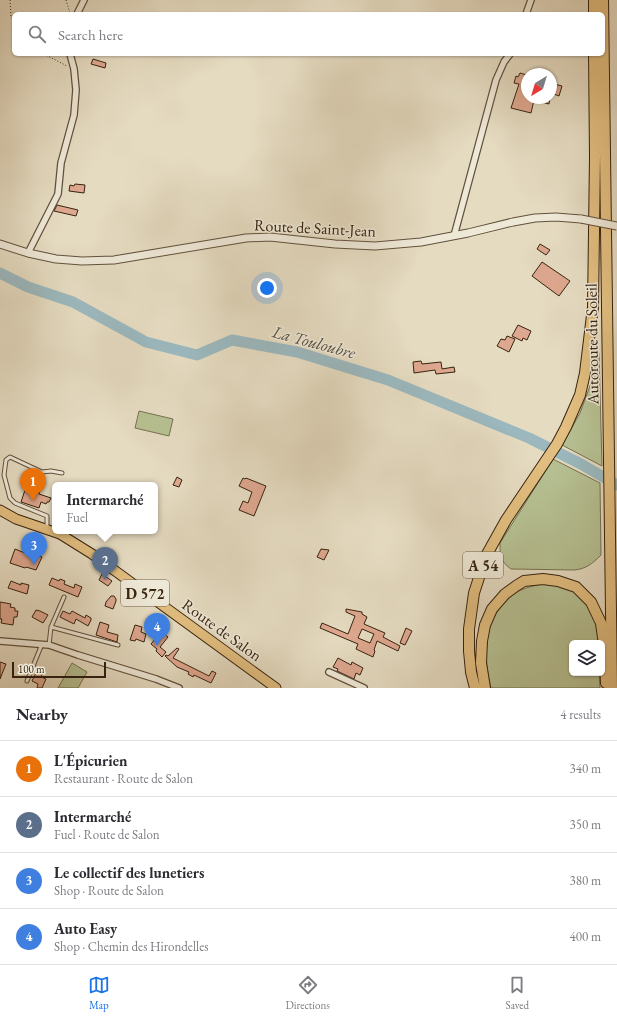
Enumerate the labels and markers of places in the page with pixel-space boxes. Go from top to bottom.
pin: 1 [20,468,46,501]
pin: 3 [21,532,47,565]
pin: 2 [92,547,118,580]
pin: 4 [144,613,170,646]

